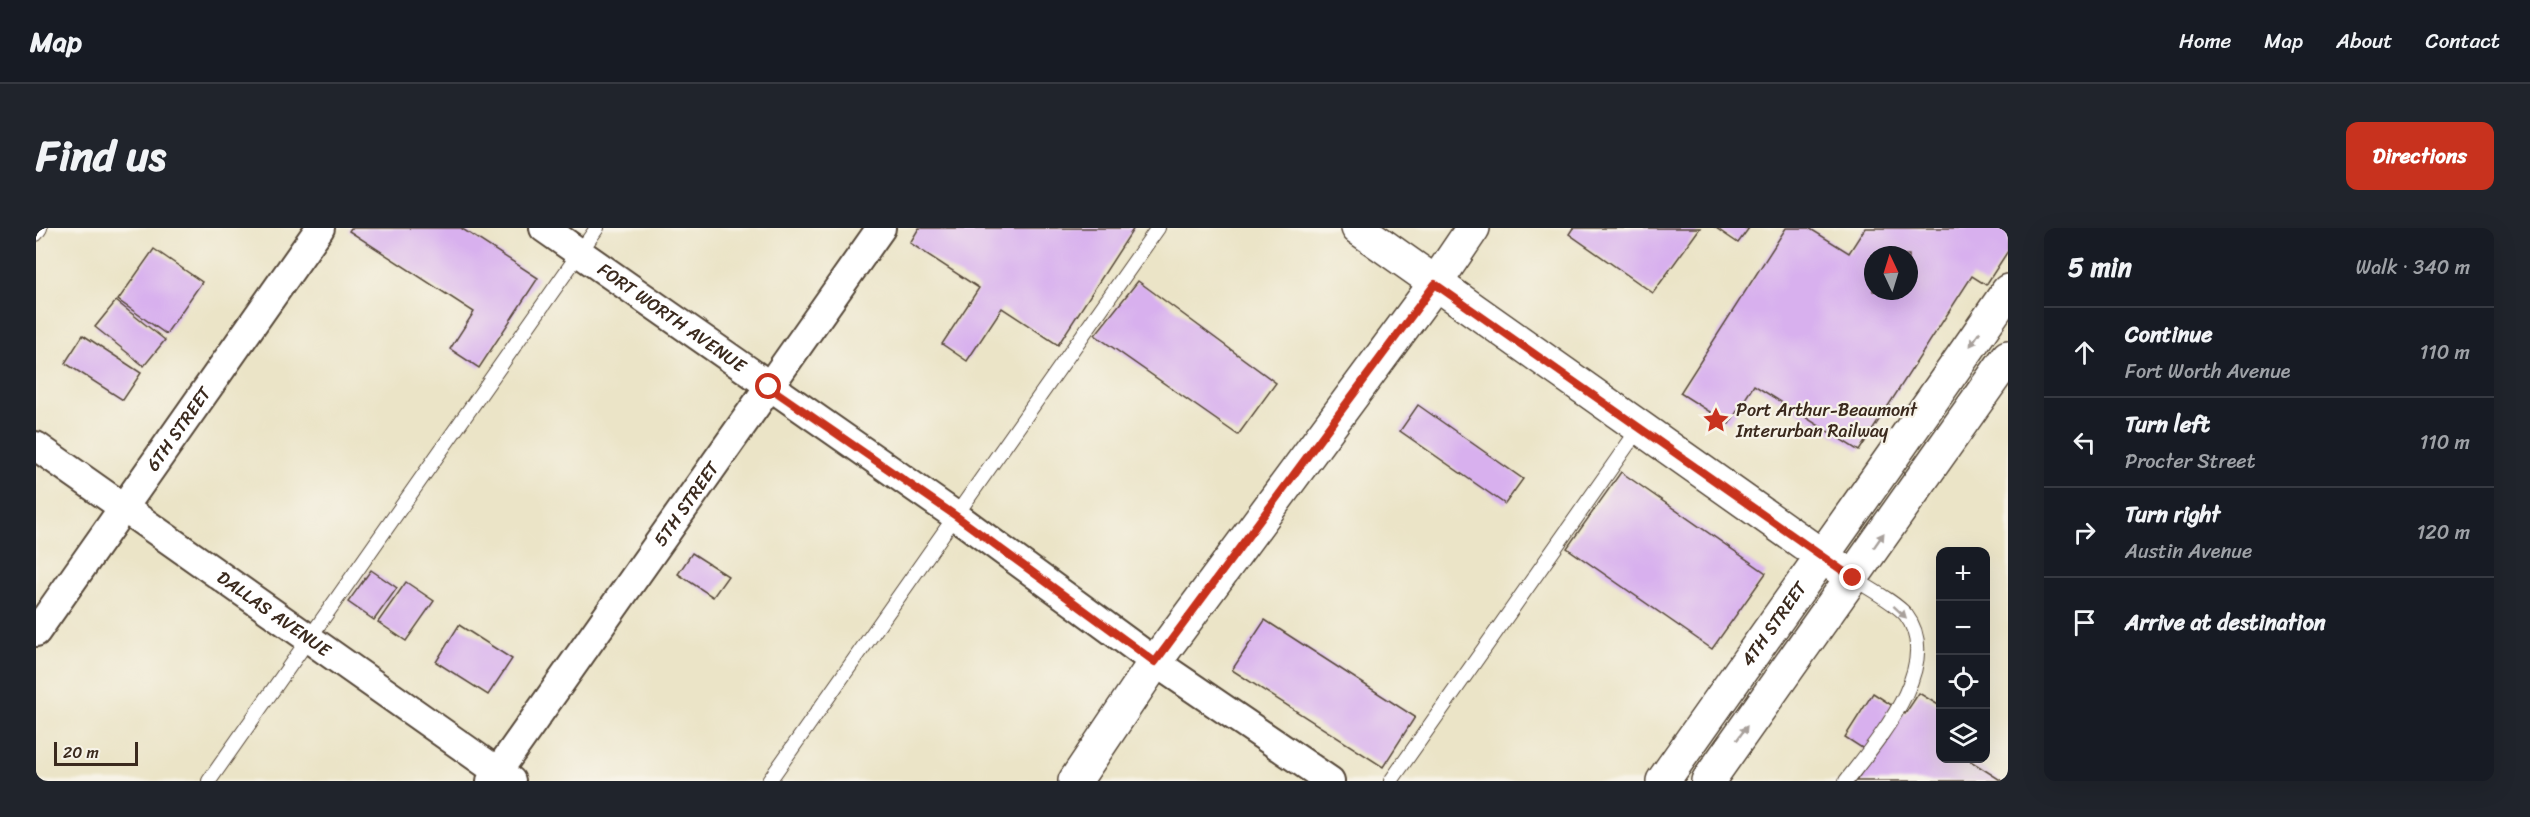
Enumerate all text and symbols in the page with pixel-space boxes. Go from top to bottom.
text: Map [30,17,82,66]
text: Home [2179,22,2231,60]
text: Map [2264,22,2303,60]
text: About [2336,22,2393,60]
text: Contact [2426,22,2500,60]
text: Find us [36,119,166,193]
button: Directions [2346,122,2494,190]
text: 5 min [2068,244,2132,290]
north arrow [1864,246,1918,300]
text: Walk · 340 m [2356,250,2470,285]
street label: FORT WORTH AVENUE [591,254,754,381]
text: Continue [2125,315,2213,354]
one-way arrow [1969,330,1981,346]
text: 110 m [2420,335,2470,370]
icon: ahead [2068,336,2101,369]
text: Fort Worth Avenue [2125,354,2291,389]
route start [755,373,781,399]
street label: 6TH STREET [138,379,220,478]
place label: Port Arthur-Beaumont Interurban Railway [1735,394,1918,447]
place icon: Port Arthur-Beaumont Interurban Railway [1701,405,1731,435]
text: Turn left [2125,405,2210,444]
text: 110 m [2420,425,2470,460]
icon: left [2068,426,2101,459]
text: Procter Street [2125,444,2255,479]
street label: 5TH STREET [645,454,728,553]
text: Turn right [2125,495,2220,534]
text: 120 m [2417,515,2470,550]
icon: right [2068,516,2101,549]
one-way arrow [1873,533,1885,549]
text: Austin Avenue [2125,534,2252,569]
map controls [1936,547,1990,763]
button: + [1936,547,1990,601]
street label: DALLAS AVENUE [210,562,339,666]
route end [1839,564,1865,590]
street label: 4TH STREET [1732,574,1816,673]
button: − [1936,601,1990,655]
text: Arrive at destination [2125,603,2326,642]
one-way arrow [1893,605,1908,619]
icon: arrive [2068,606,2101,639]
button: locate [1936,655,1990,709]
button: layers [1936,709,1990,763]
one-way arrow [1736,726,1748,742]
text: 20 m [63,738,99,767]
scale bar [54,739,138,766]

